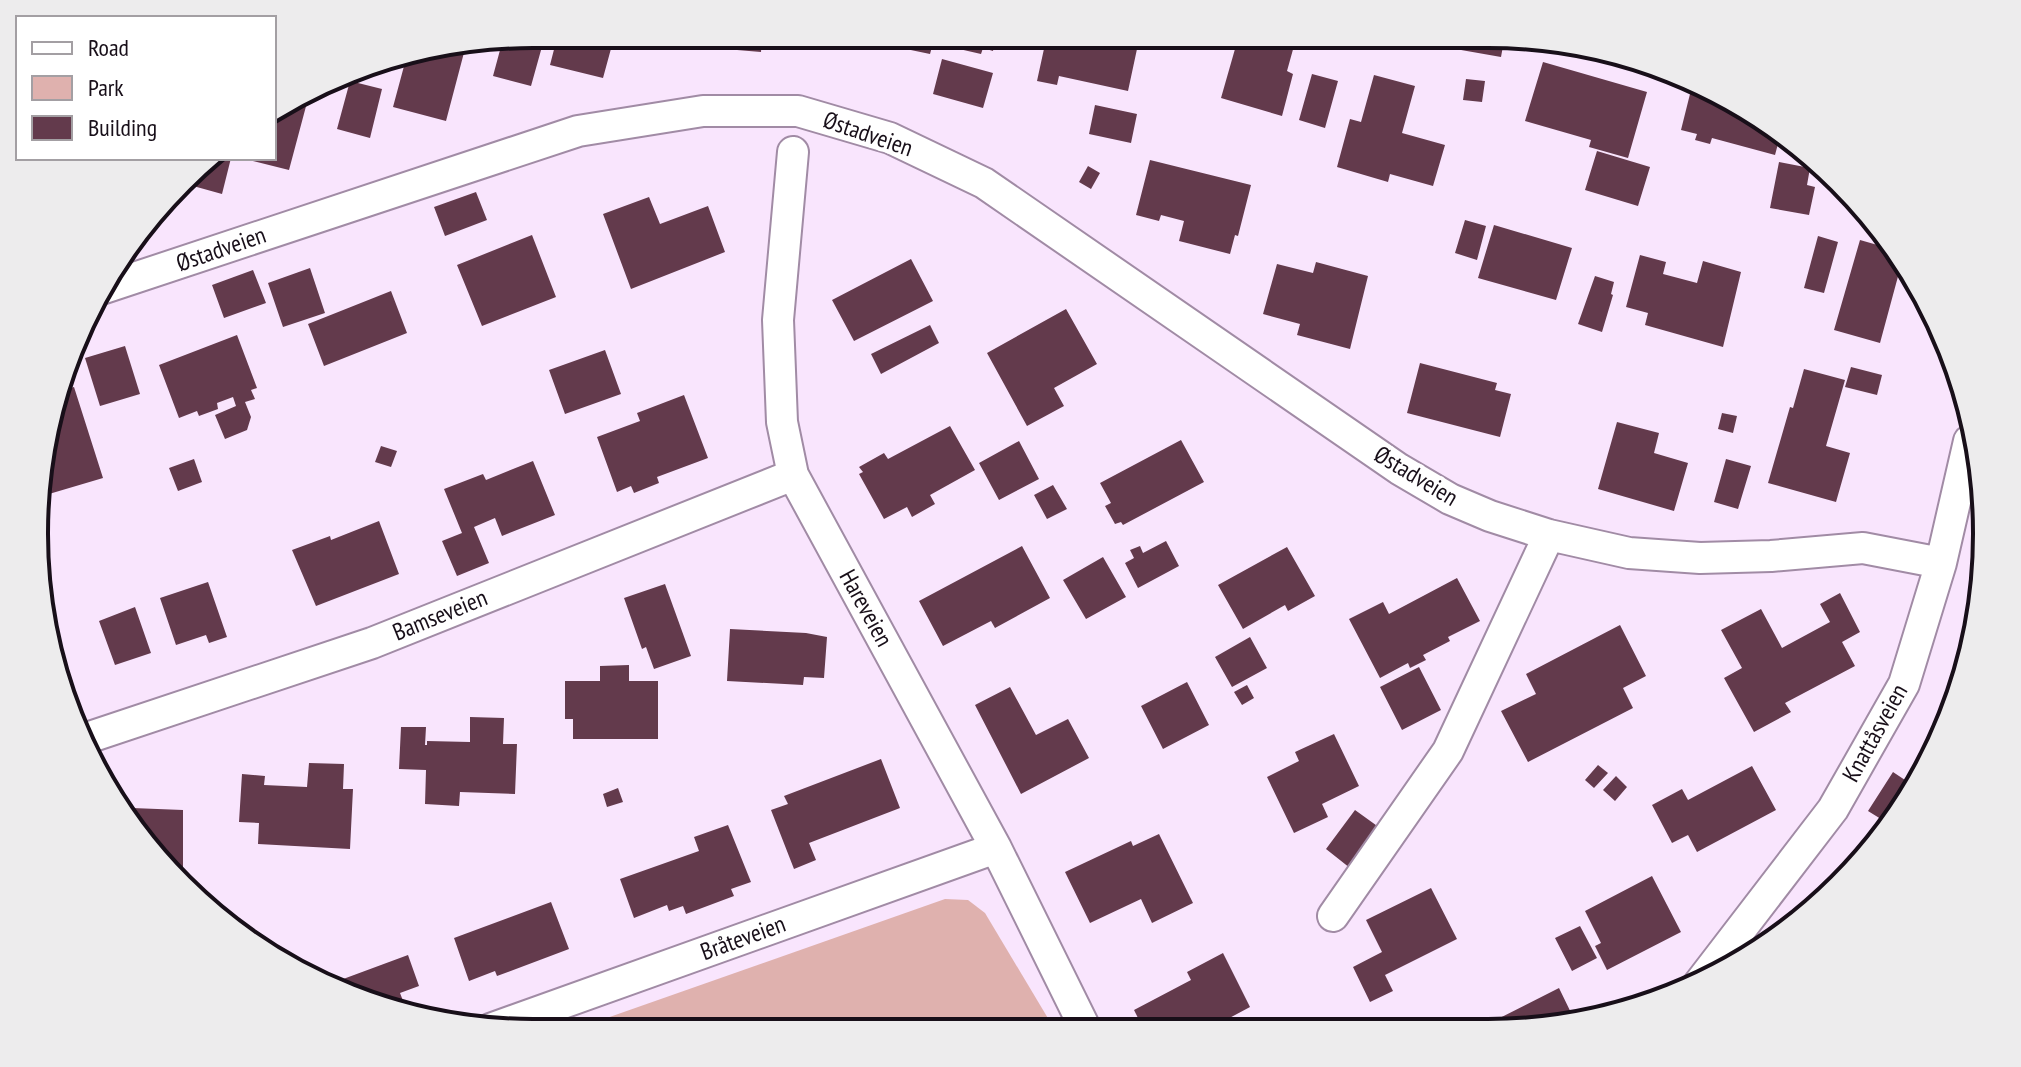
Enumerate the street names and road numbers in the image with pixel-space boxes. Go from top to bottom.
street label: Østadveien [819,104,917,163]
street label: Østadveien [172,219,270,278]
street label: Østadveien [1369,438,1464,513]
street label: Hareveien [833,564,900,652]
street label: Bamseveien [388,582,492,647]
street label: Knattåsveien [1835,678,1914,787]
street label: Bråteveien [696,908,790,967]

